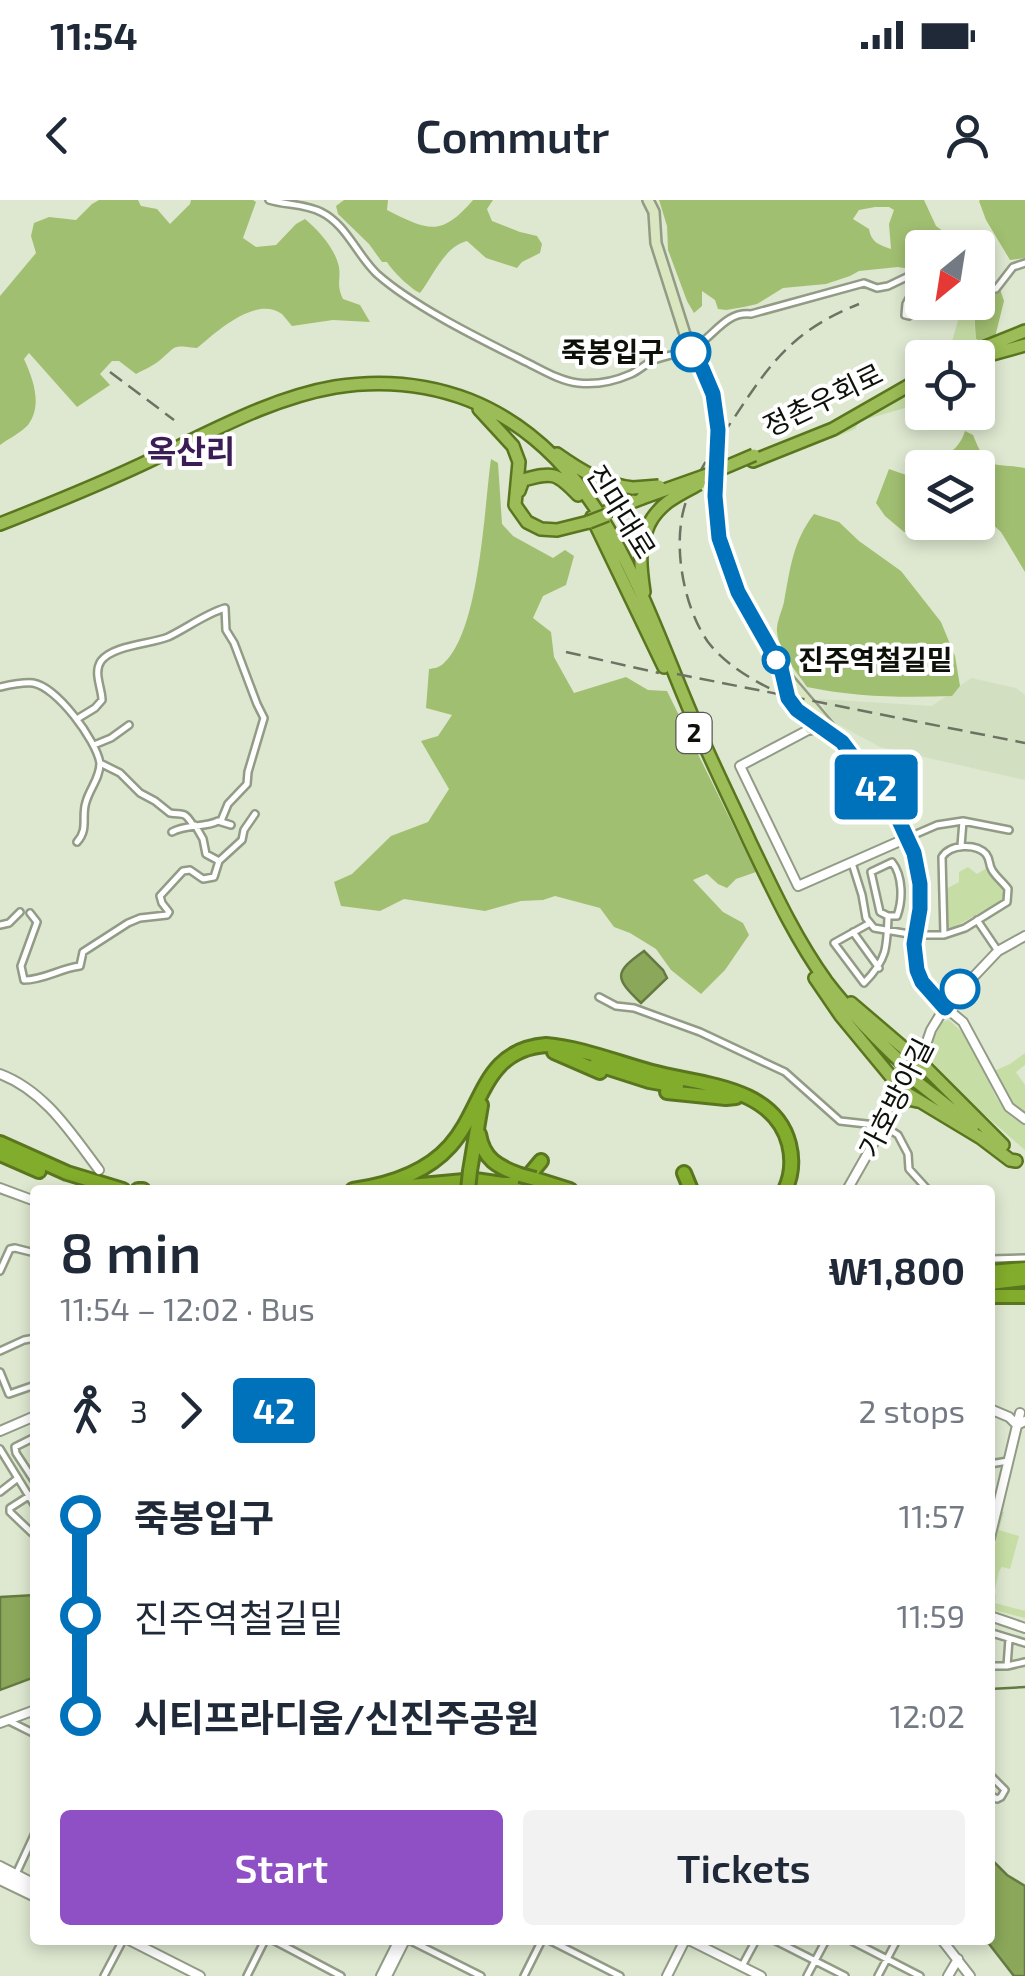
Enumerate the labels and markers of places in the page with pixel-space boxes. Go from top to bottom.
marker: 죽봉입구 [672,333,710,371]
place label: 죽봉입구 [561,334,664,368]
place label: 진주역철길밑 [798,642,953,676]
marker: 진주역철길밑 [763,647,789,673]
unlabelled marker [941,970,979,1008]

